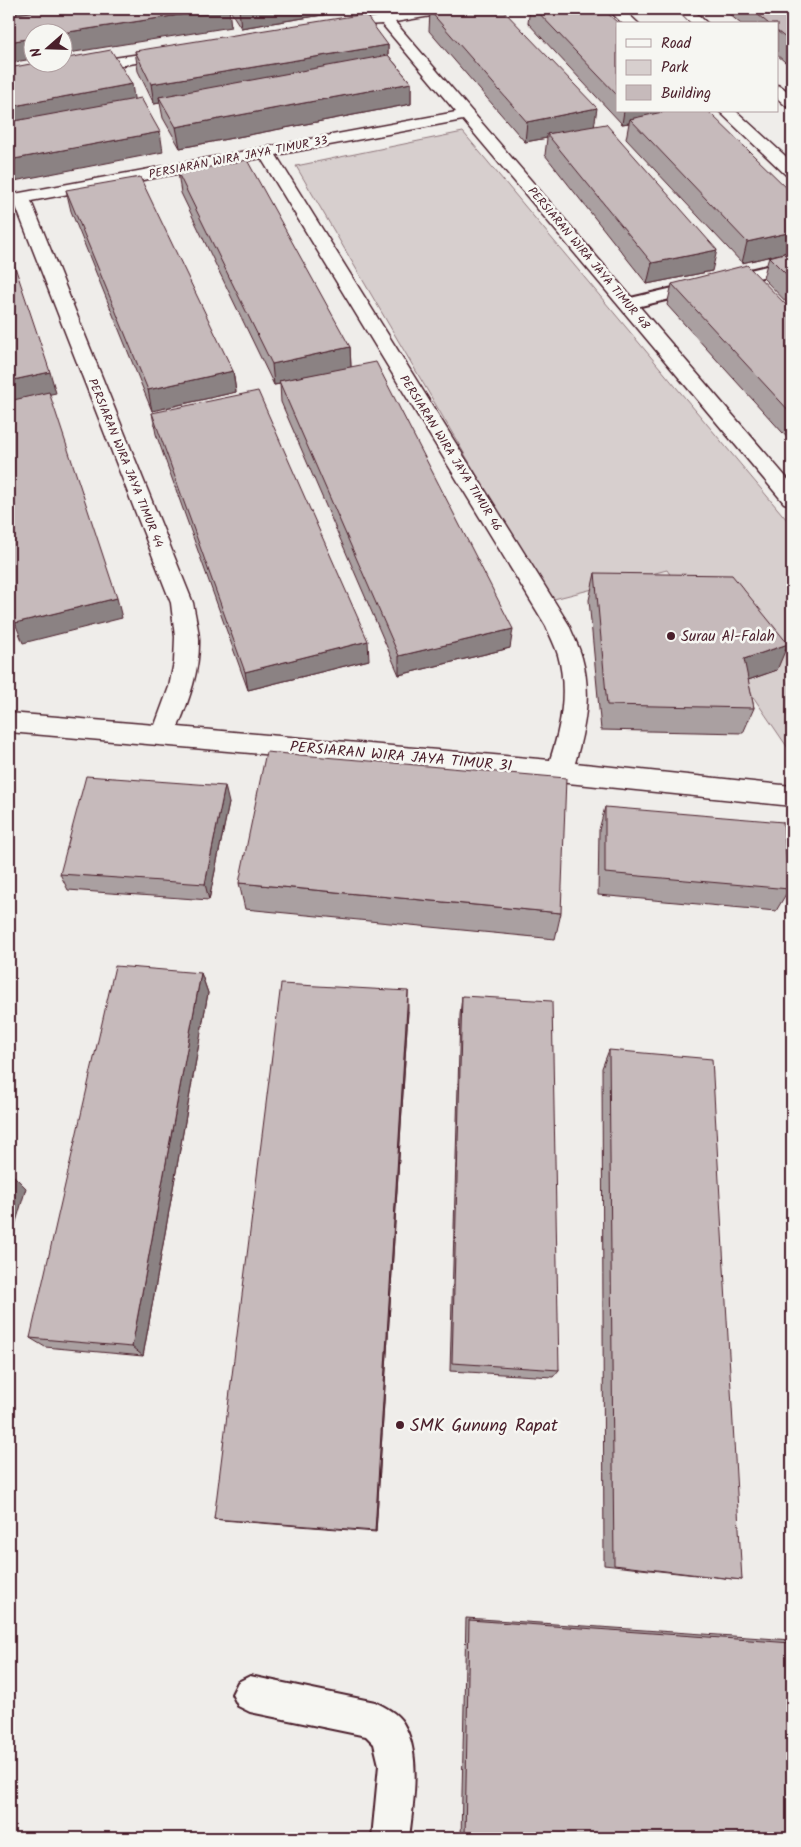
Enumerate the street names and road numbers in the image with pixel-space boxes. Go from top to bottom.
street label: PERSIARAN WIRA JAYA TIMUR 33 [147,131,329,184]
street label: PERSIARAN WIRA JAYA TIMUR 48 [523,183,655,335]
street label: PERSIARAN WIRA JAYA TIMUR 46 [395,371,507,535]
street label: PERSIARAN WIRA JAYA TIMUR 44 [83,376,168,551]
street label: PERSIARAN WIRA JAYA TIMUR 31 [289,735,513,779]

